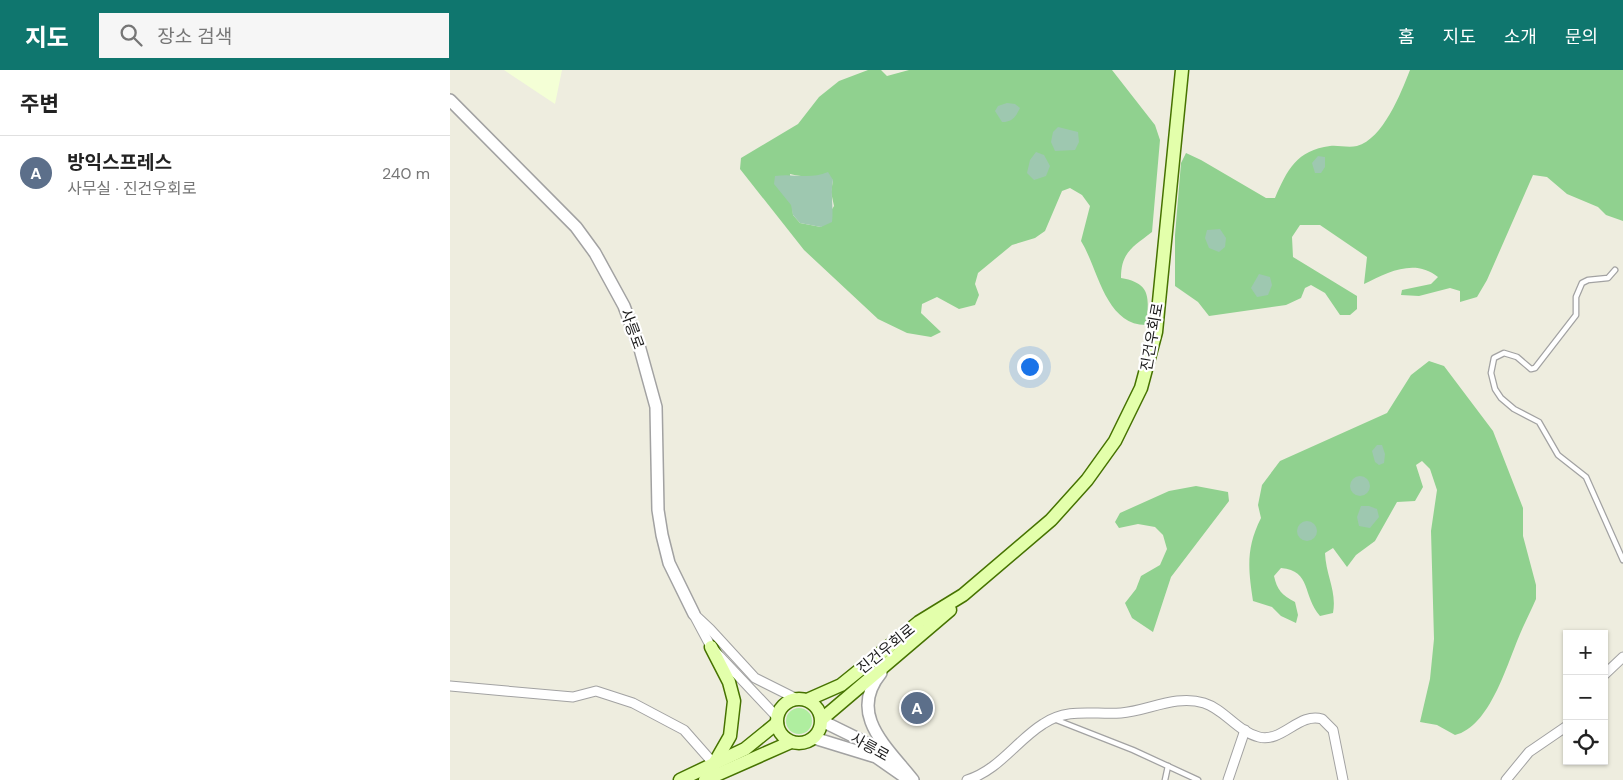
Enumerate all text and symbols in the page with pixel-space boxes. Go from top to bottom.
search box [99,13,449,58]
icon: search [117,21,145,49]
text: 지도 [25,22,69,53]
text: 장소 검색 [157,24,232,49]
text: 홈 [1398,25,1415,49]
text: 지도 [1443,25,1476,49]
text: 소개 [1504,25,1537,49]
text: 문의 [1565,25,1598,49]
text: 주변 [20,90,59,118]
text: 방익스프레스 [67,150,172,175]
text: A [30,163,42,184]
text: 240 m [382,163,430,184]
text: 사무실 · 진건우회로 [67,178,196,199]
street label: 진건우회로 [1136,301,1168,373]
street label: 사릉로 [616,306,648,352]
your location [1017,354,1043,380]
street label: 진건우회로 [853,620,919,678]
map controls [1563,630,1608,765]
button: + [1563,630,1608,675]
button: − [1563,675,1608,720]
pin: A [901,689,933,727]
button: locate [1563,720,1608,765]
street label: 사릉로 [847,728,893,766]

